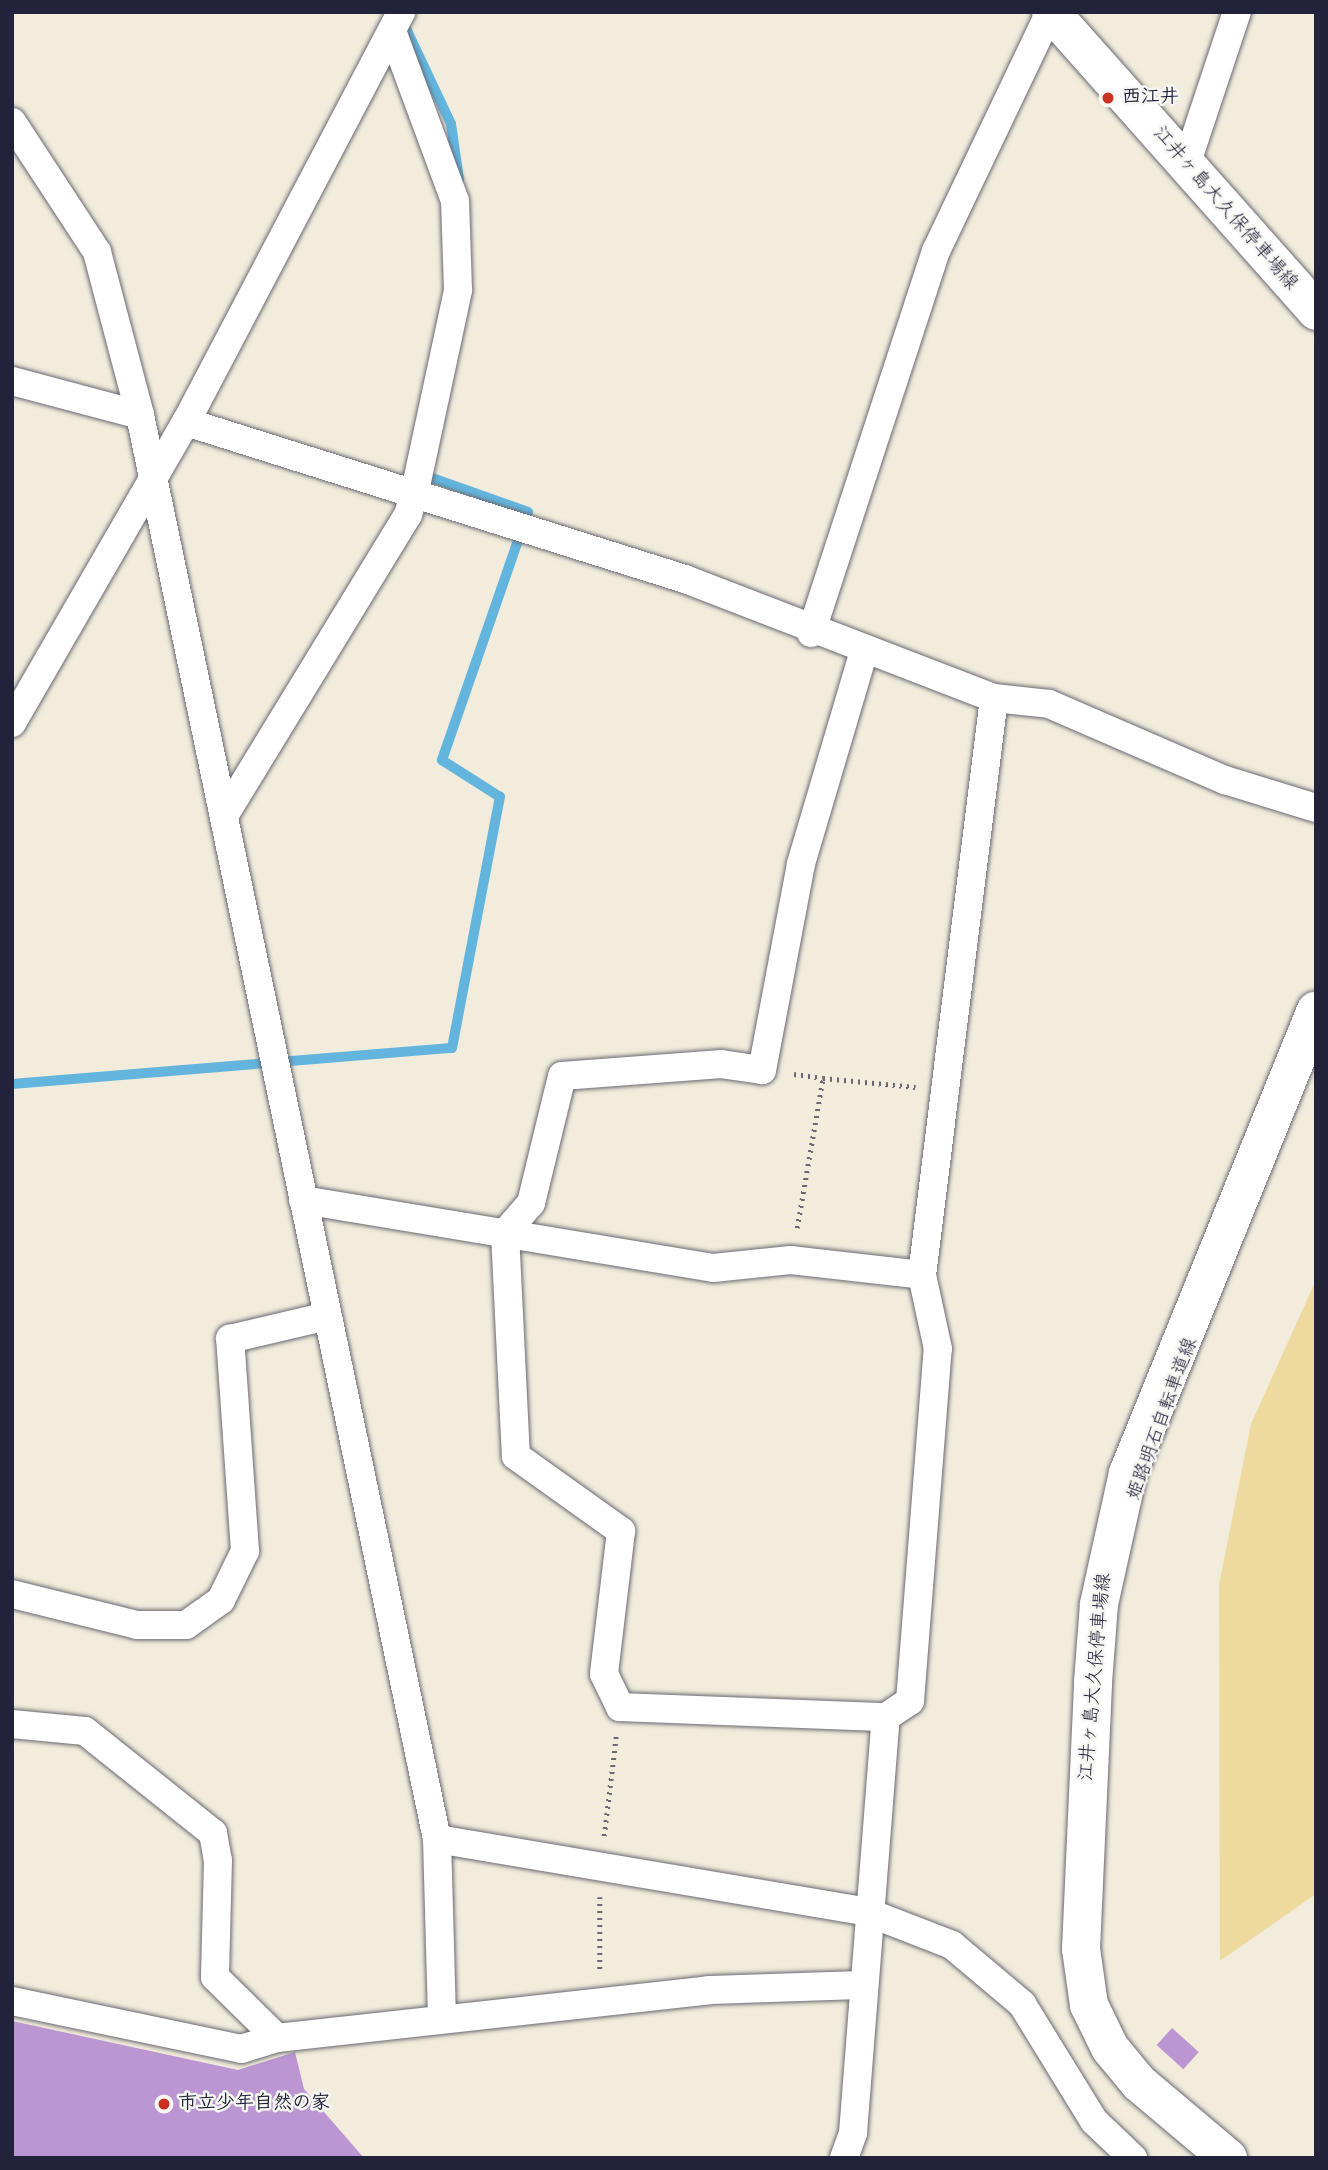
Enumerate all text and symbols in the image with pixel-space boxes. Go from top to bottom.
place label: 西江井 [1122,87,1179,109]
marker: 西江井 [1100,90,1116,106]
street label: 江井ヶ島大久保停車場線 [1148,123,1302,295]
street label: 姫路明石自転車道線 [1123,1335,1203,1503]
street label: 江井ヶ島大久保停車場線 [1076,1572,1116,1782]
place label: 市立少年自然の家 [178,2093,330,2115]
marker: 市立少年自然の家 [156,2096,172,2112]

